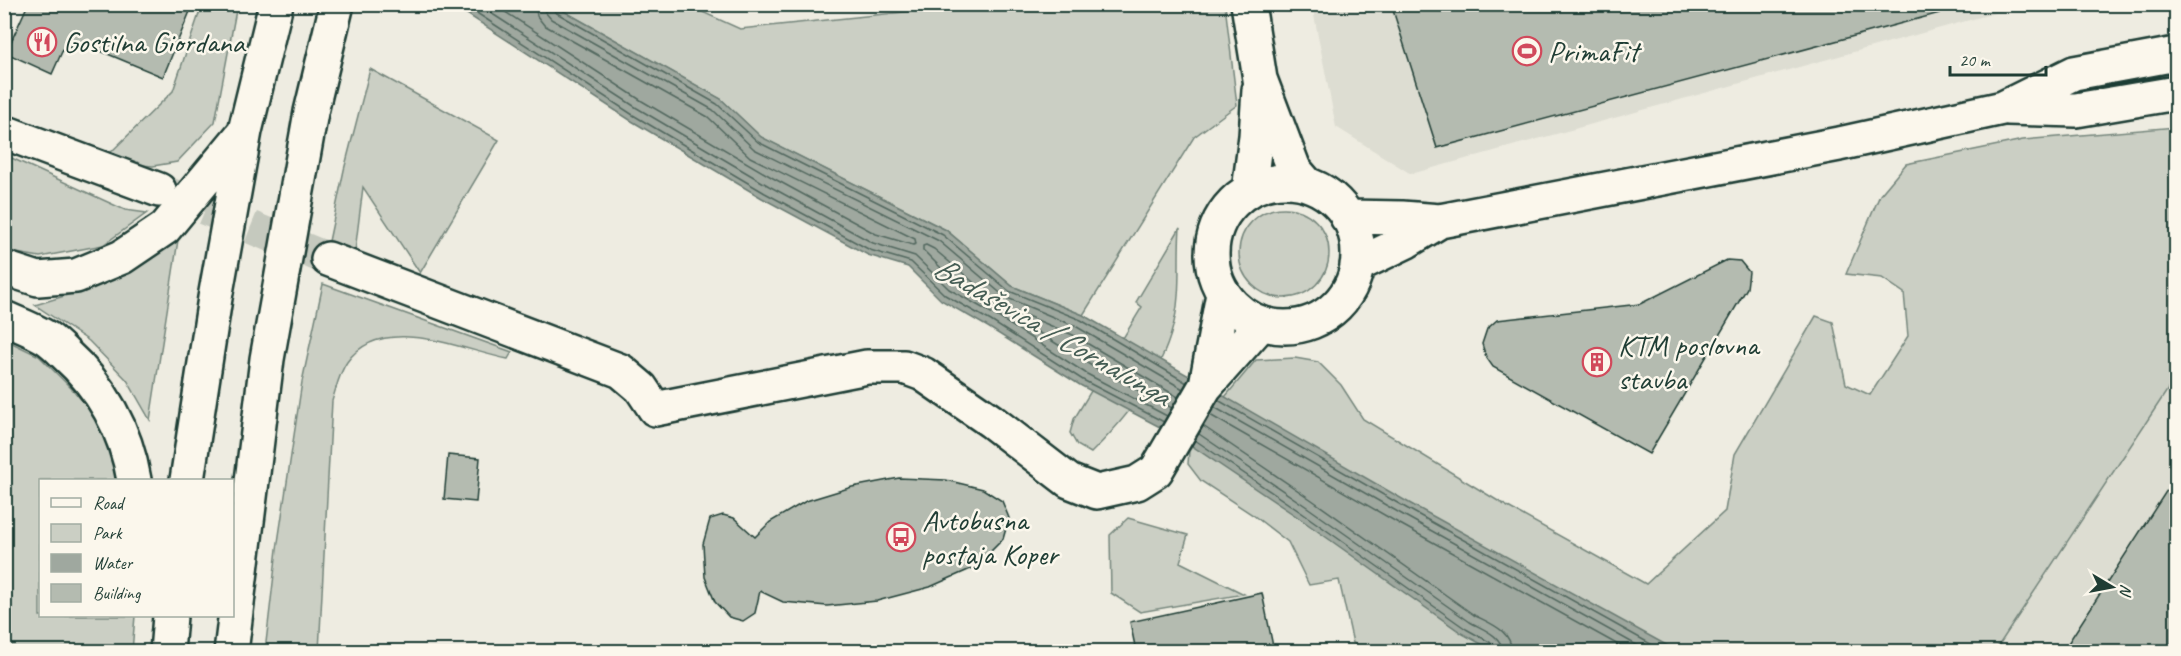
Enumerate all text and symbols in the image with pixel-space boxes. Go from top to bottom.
place label: Gostilna Giordana [63,23,247,61]
restaurant icon: Gostilna Giordana [26,26,58,58]
place label: PrimaFit [1548,32,1642,70]
sports icon: PrimaFit [1511,35,1543,67]
scale bar [1950,39,2046,77]
text: 20 m [1959,49,1992,71]
water label: Badaševica / Cornalunga [926,247,1180,417]
place label: KTM poslovna stavba [1618,326,1761,398]
building icon: KTM poslovna stavba [1581,346,1613,378]
legend [39,479,234,617]
text: Road [93,492,126,514]
place label: Avtobusna postaja Koper [922,501,1060,573]
bus stop icon: Avtobusna postaja Koper [885,521,917,553]
text: Park [93,522,123,544]
text: Water [93,552,134,574]
north arrow [2082,557,2142,617]
text: Building [93,582,142,604]
text: N [2115,583,2136,599]

